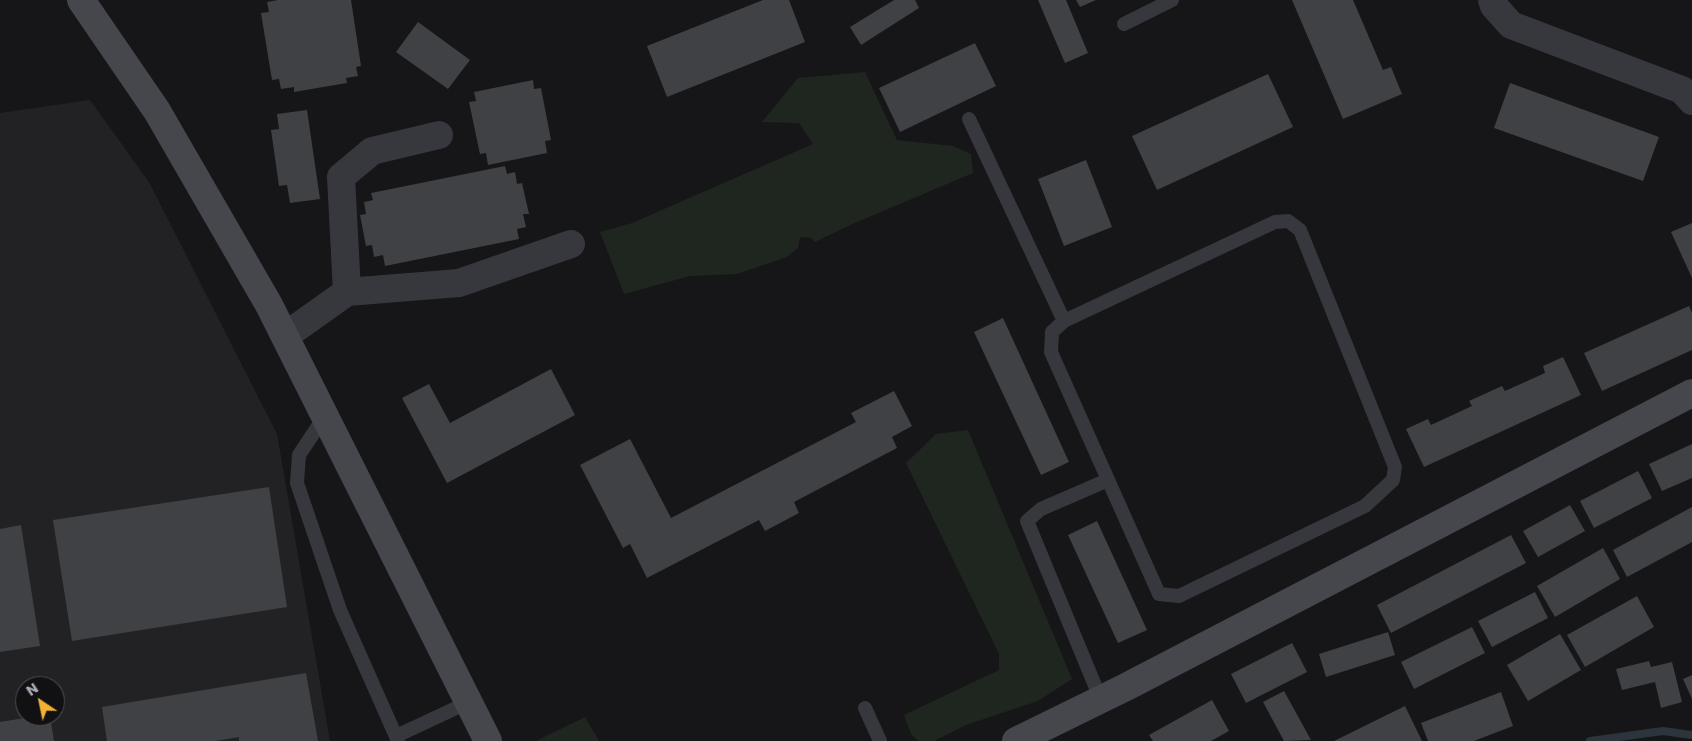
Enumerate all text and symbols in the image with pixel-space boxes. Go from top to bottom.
north arrow [15,676,65,726]
text: N [22,678,42,701]

